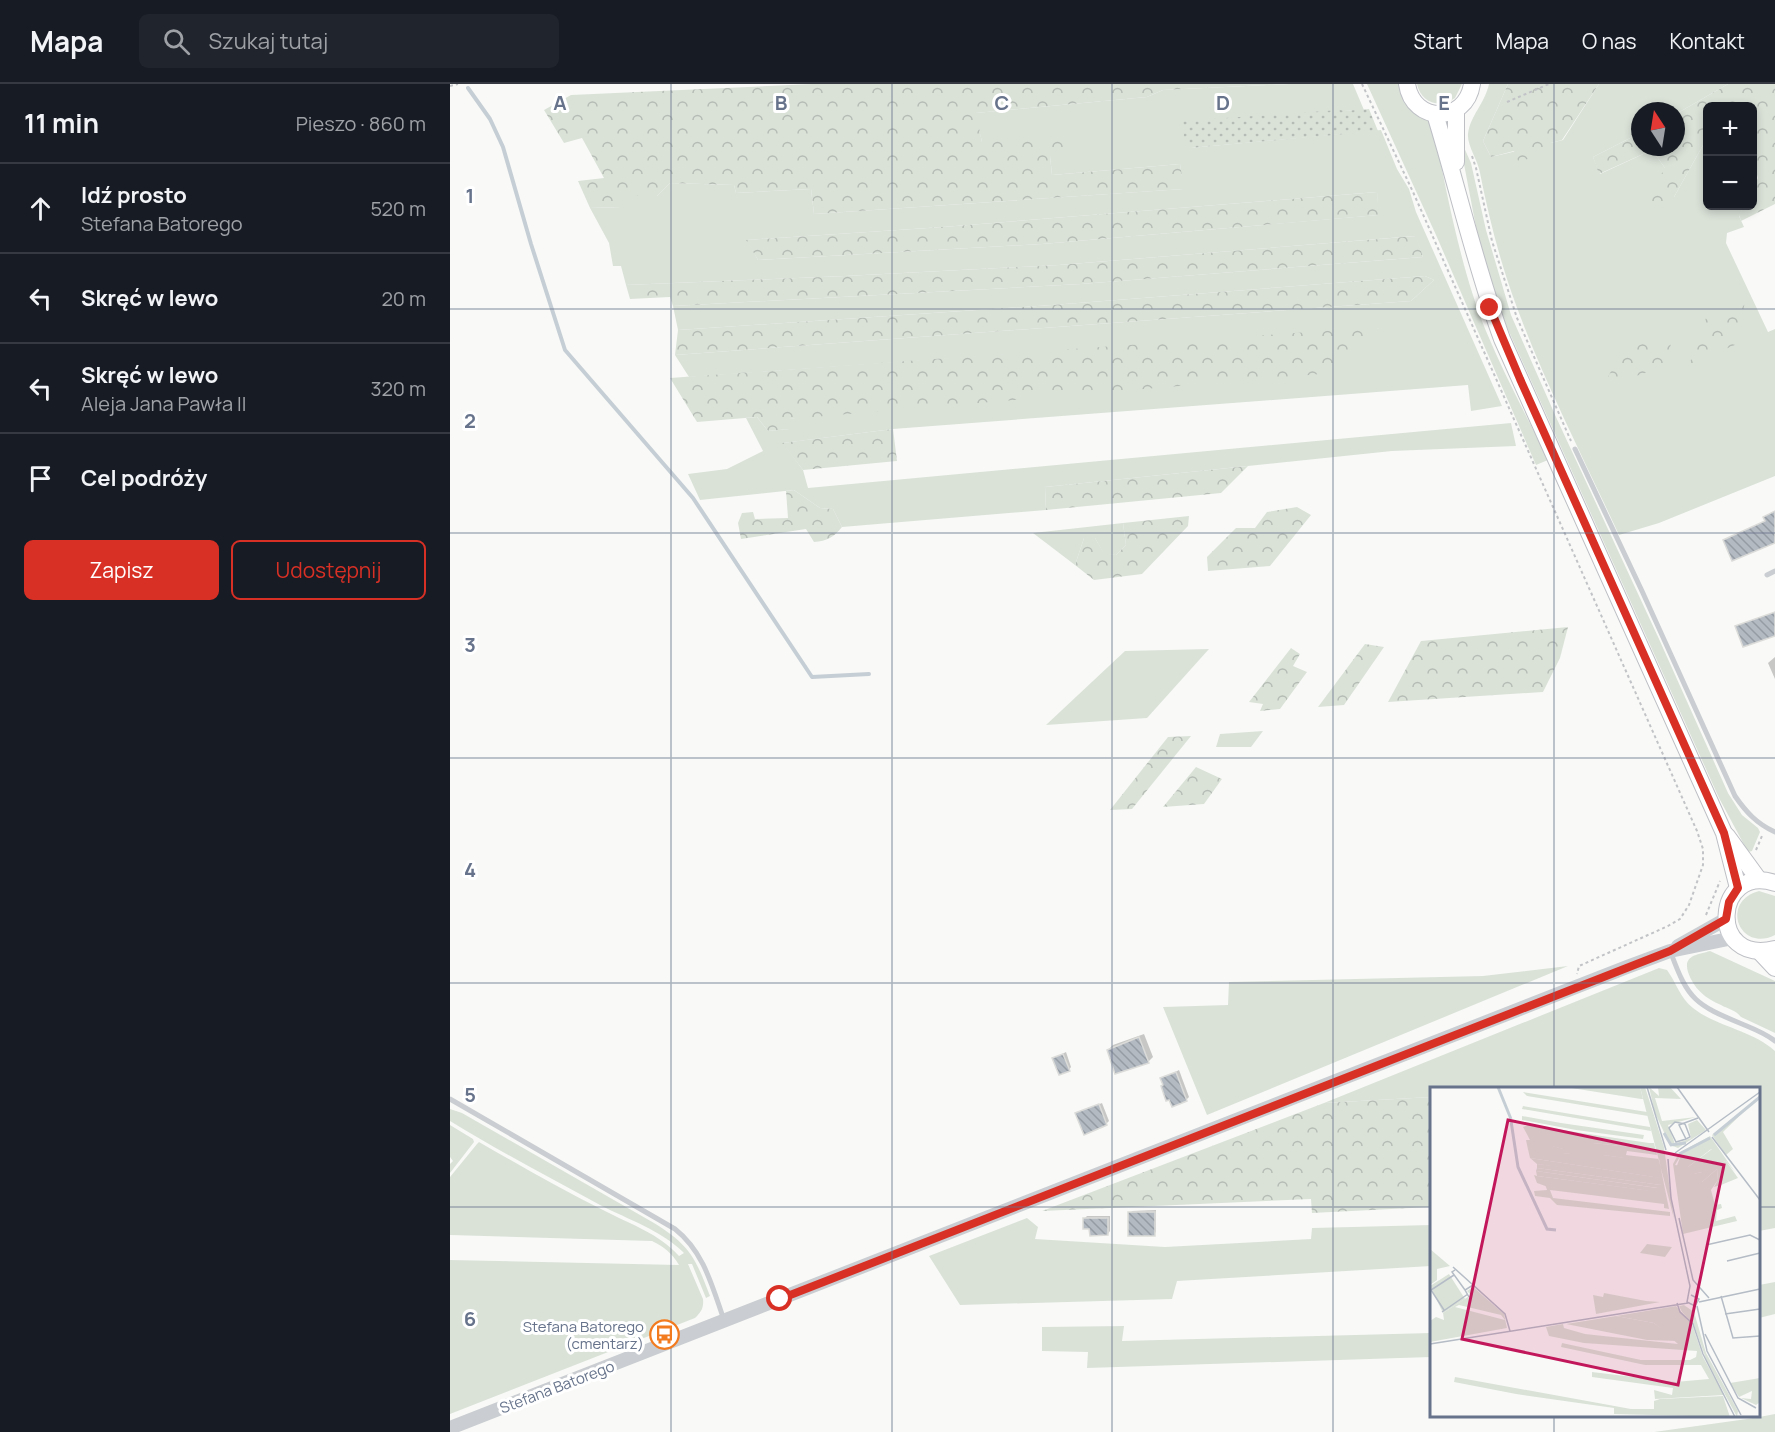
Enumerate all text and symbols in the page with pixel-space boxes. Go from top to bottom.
search box [139,14,559,68]
text: Mapa [30,22,103,60]
icon: search [160,25,193,58]
text: Szukaj tutaj [208,26,328,56]
text: Start [1414,27,1463,55]
text: Mapa [1496,27,1549,55]
text: O nas [1582,27,1637,55]
text: Kontakt [1670,27,1745,55]
text: A [553,89,567,116]
text: B [775,89,788,116]
text: C [995,89,1009,116]
text: D [1216,89,1230,116]
text: E [1438,89,1450,116]
north arrow [1631,102,1685,156]
map controls [1703,102,1757,210]
button: + [1703,102,1757,156]
text: 11 min [24,105,99,141]
text: Pieszo · 860 m [296,110,426,137]
button: − [1703,156,1757,210]
text: Idź prosto [81,180,187,210]
text: 1 [466,182,474,209]
icon: ahead [24,192,57,225]
text: 520 m [370,195,426,222]
text: Stefana Batorego [81,210,243,237]
icon: left [24,282,57,315]
text: Skręć w lewo [81,283,218,313]
text: 20 m [381,285,426,312]
route end [1476,294,1502,320]
text: Skręć w lewo [81,360,218,390]
icon: left [24,372,57,405]
text: 320 m [370,375,426,402]
text: Aleja Jana Pawła II [81,390,246,417]
text: 2 [464,407,476,434]
icon: arrive [24,462,57,495]
text: Cel podróży [81,463,207,493]
button: Zapisz [24,540,219,600]
button: Udostępnij [231,540,426,600]
text: 3 [464,631,476,658]
text: 4 [464,856,476,883]
text: 5 [464,1081,476,1108]
inset map [1430,1087,1760,1417]
route start [766,1285,792,1311]
text: 6 [464,1305,476,1332]
place label: Stefana Batorego (cmentarz) [523,1316,644,1354]
bus stop icon: Stefana Batorego (cmentarz) [649,1319,681,1351]
street label: Stefana Batorego [497,1355,617,1419]

